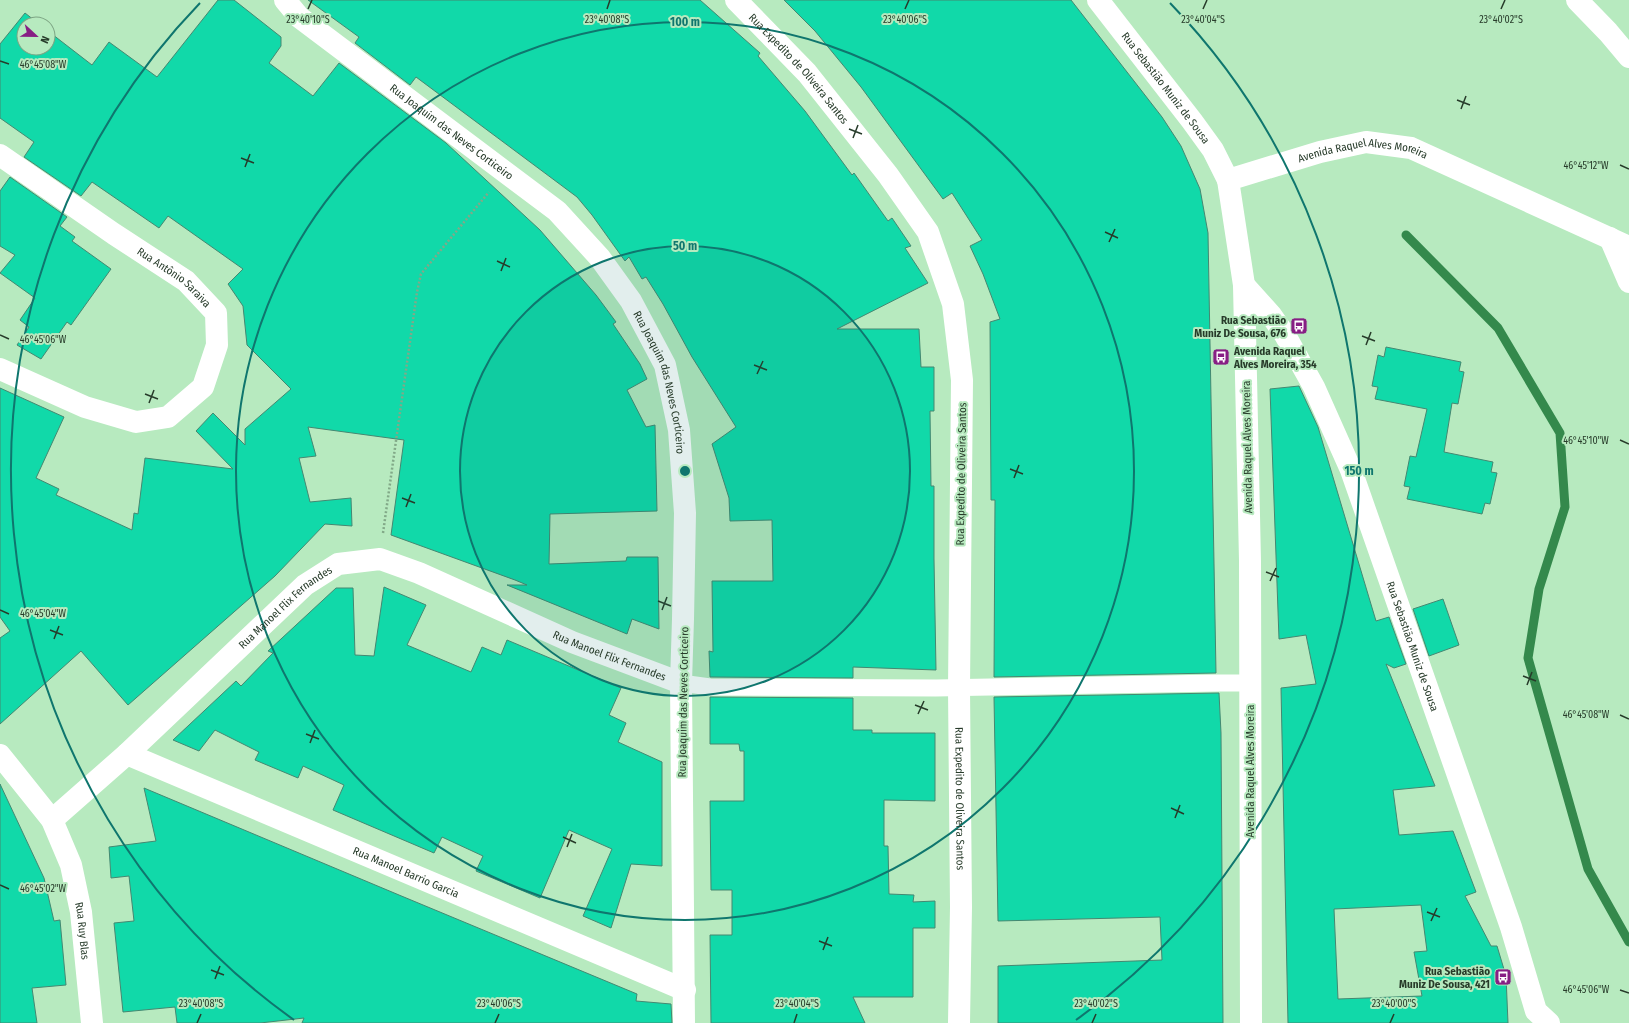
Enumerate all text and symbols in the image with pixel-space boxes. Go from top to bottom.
street label: Rua Expedito de Oliveira Santos [746,11,851,127]
text: 23°40'10"S [286,14,330,26]
text: 23°40'08"S [585,14,629,26]
text: 23°40'06"S [883,14,927,26]
text: 23°40'04"S [1181,14,1225,26]
text: 23°40'02"S [1479,14,1523,26]
text: 100 m [670,15,700,29]
north arrow [16,16,56,56]
street label: Rua Sebastião Muniz de Sousa [1119,30,1212,146]
text: N [38,34,52,45]
text: 46°45'08"W [20,59,67,71]
street label: Rua Joaquim das Neves Corticeiro [387,82,516,183]
street label: Avenida Raquel Alves Moreira [1296,136,1429,165]
text: 46°45'12"W [1563,160,1609,172]
text: 50 m [673,239,697,253]
street label: Rua Antônio Saraiva [135,245,213,310]
street label: Rua Joaquim das Neves Corticeiro [630,309,687,455]
place label: Rua Sebastião Muniz De Sousa, 676 [1194,314,1286,340]
bus stop icon: Rua Sebastião Muniz De Sousa, 676 [1289,316,1309,336]
text: 46°45'06"W [20,334,67,346]
place label: Avenida Raquel Alves Moreira, 354 [1233,345,1317,371]
bus stop icon: Avenida Raquel Alves Moreira, 354 [1211,347,1231,367]
street label: Avenida Raquel Alves Moreira [1240,381,1255,513]
street label: Rua Expedito de Oliveira Santos [954,402,969,546]
text: 46°45'10"W [1563,435,1609,447]
centre of rings [678,464,692,478]
text: 150 m [1344,464,1374,478]
street label: Rua Manoel Flix Fernandes [236,563,335,652]
street label: Rua Sebastião Muniz de Sousa [1384,580,1441,713]
text: 46°45'04"W [20,608,67,620]
street label: Rua Joaquim das Neves Corticeiro [676,626,691,778]
street label: Rua Manoel Flix Fernandes [551,628,668,684]
street label: Avenida Raquel Alves Moreira [1244,705,1257,837]
text: 46°45'08"W [1563,709,1610,721]
street label: Rua Expedito de Oliveira Santos [952,727,967,871]
street label: Rua Manoel Barrio Garcia [351,844,461,901]
text: 46°45'02"W [20,883,67,895]
street label: Rua Ruy Blas [72,901,92,961]
place label: Rua Sebastião Muniz De Sousa, 421 [1399,965,1490,991]
bus stop icon: Rua Sebastião Muniz De Sousa, 421 [1493,967,1513,987]
text: 46°45'06"W [1563,984,1610,996]
text: 23°40'08"S [179,998,223,1010]
text: 23°40'06"S [477,998,521,1010]
text: 23°40'04"S [775,998,819,1010]
text: 23°40'02"S [1074,998,1118,1010]
text: 23°40'00"S [1372,998,1416,1010]

